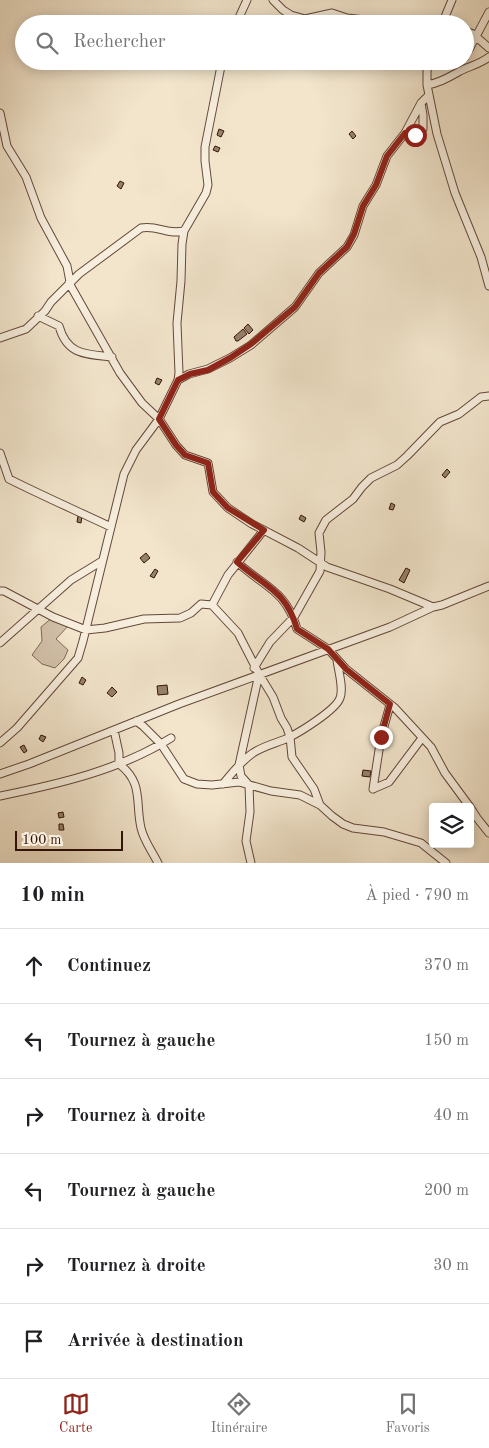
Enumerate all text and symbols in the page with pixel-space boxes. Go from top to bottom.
search box [15,15,474,70]
icon: search [33,29,61,57]
text: Rechercher [73,33,166,52]
route start [404,124,427,147]
route end [370,726,393,749]
map controls [429,803,474,848]
button: layers [429,803,474,848]
scale bar [15,828,122,851]
text: 100 m [22,833,61,847]
text: 10 min [20,885,85,906]
text: À pied · 790 m [366,888,469,904]
icon: ahead [20,952,48,980]
text: Continuez [67,957,151,976]
text: 370 m [424,958,469,974]
icon: left [20,1027,48,1055]
text: Tournez à gauche [67,1032,215,1051]
text: 150 m [424,1033,469,1049]
icon: right [20,1102,48,1130]
text: Tournez à droite [67,1107,206,1126]
text: 40 m [433,1108,469,1124]
icon: left [20,1177,48,1205]
text: Tournez à gauche [67,1182,215,1201]
text: 200 m [424,1183,469,1199]
icon: right [20,1252,48,1280]
text: Tournez à droite [67,1257,206,1276]
text: 30 m [433,1258,469,1274]
icon: arrive [20,1327,48,1355]
text: Arrivée à destination [67,1332,243,1351]
tab: Carte [59,1390,92,1437]
tab: Itinéraire [211,1390,267,1437]
tab: Favoris [386,1390,430,1437]

